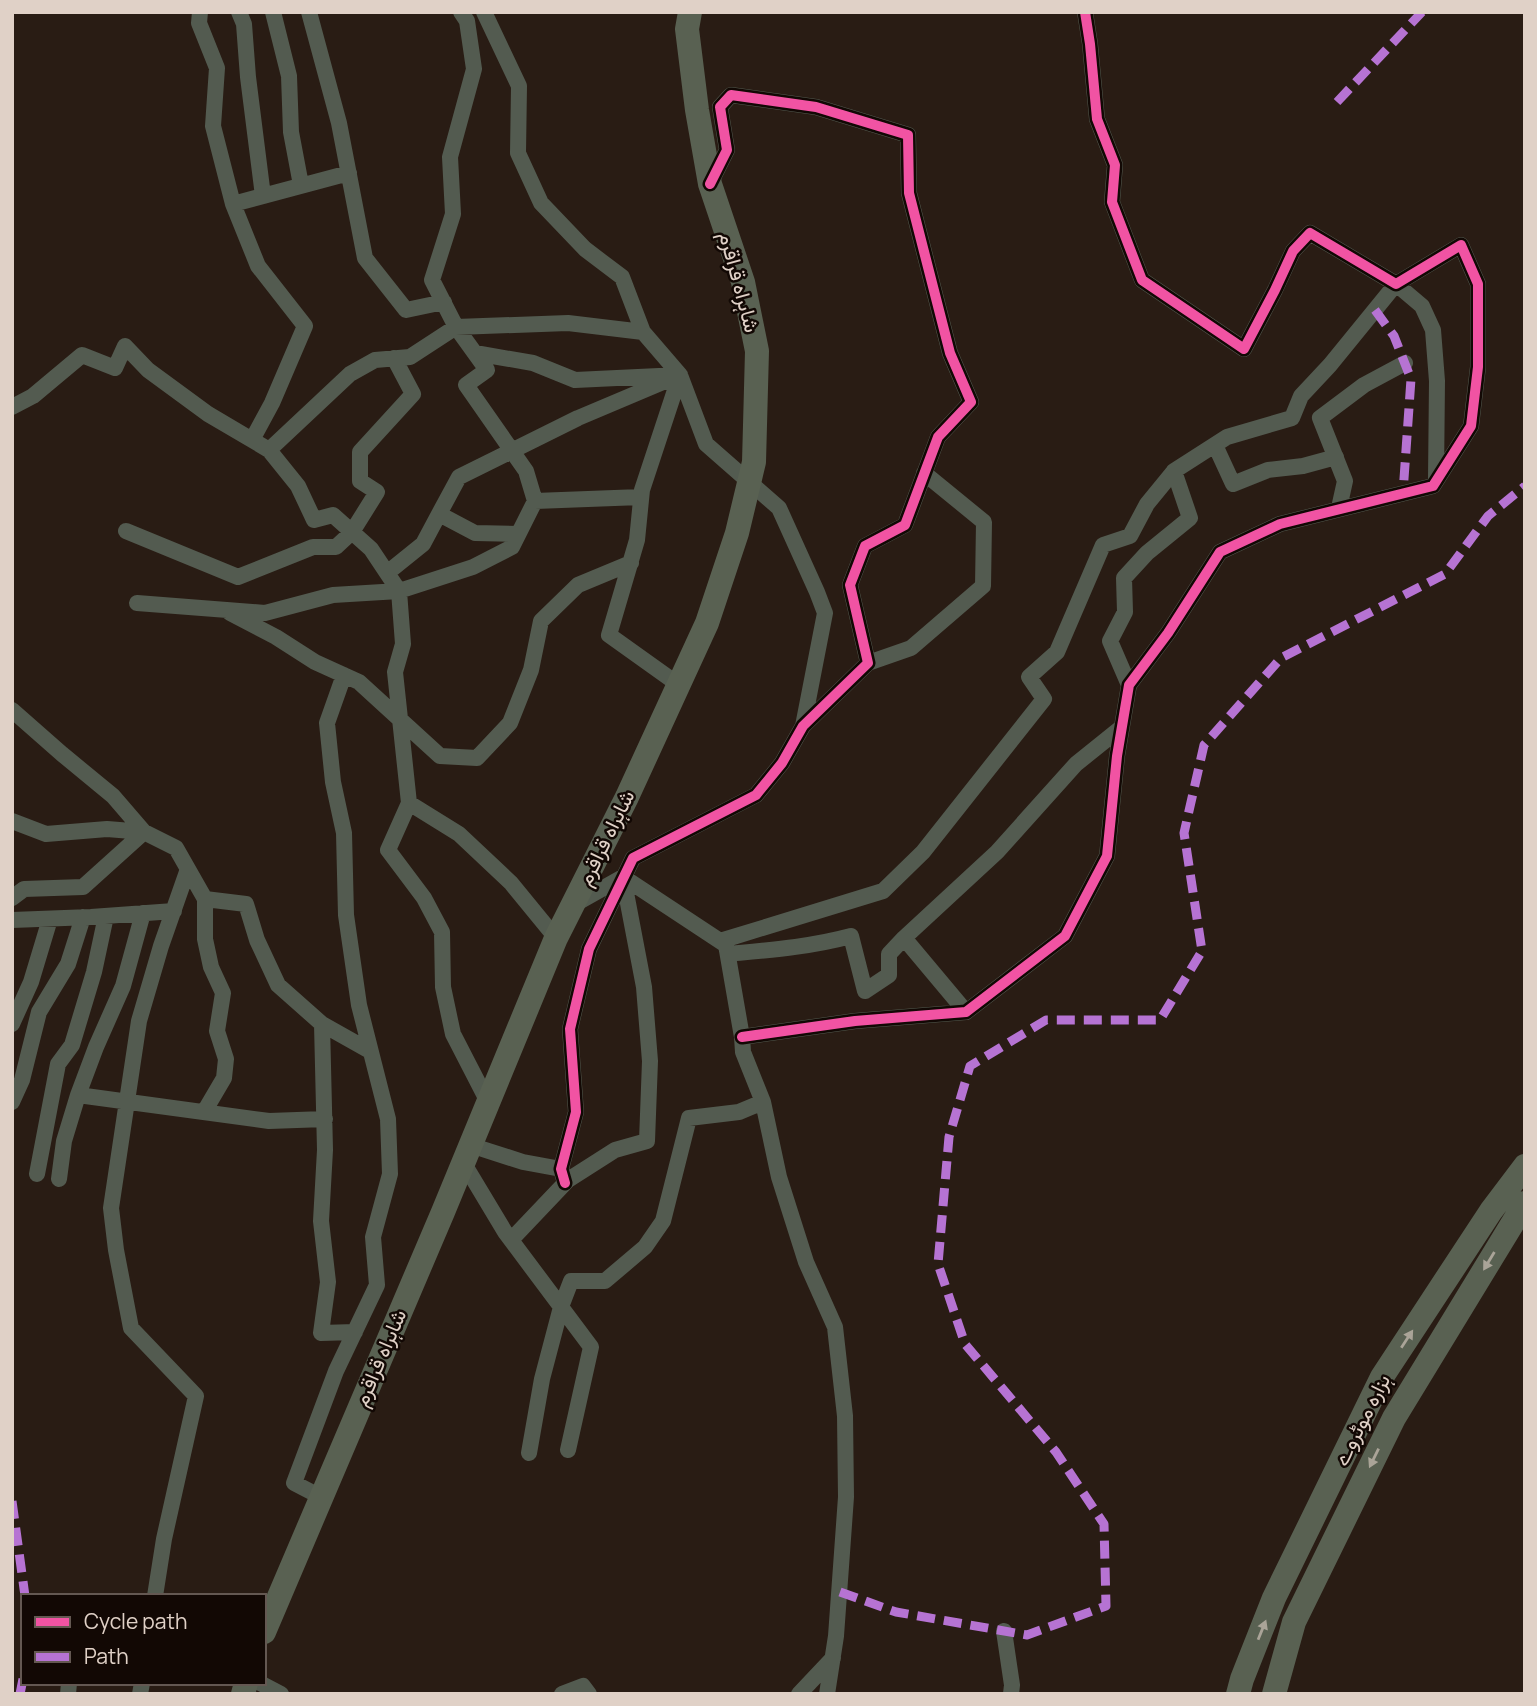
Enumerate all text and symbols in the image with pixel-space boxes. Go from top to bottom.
street label: شاہراہ قراقرم [712,228,767,336]
street label: شاہراہ قراقرم [570,785,641,891]
one-way arrow [1482,1252,1495,1271]
street label: شاہراہ قراقرم [346,1305,413,1411]
one-way arrow [1400,1329,1413,1349]
street label: ہزارہ موٹروے [1326,1369,1396,1470]
one-way arrow [1369,1448,1380,1468]
legend [21,1594,266,1685]
text: Cycle path [84,1607,187,1635]
one-way arrow [1256,1619,1267,1640]
text: Path [84,1642,129,1670]

